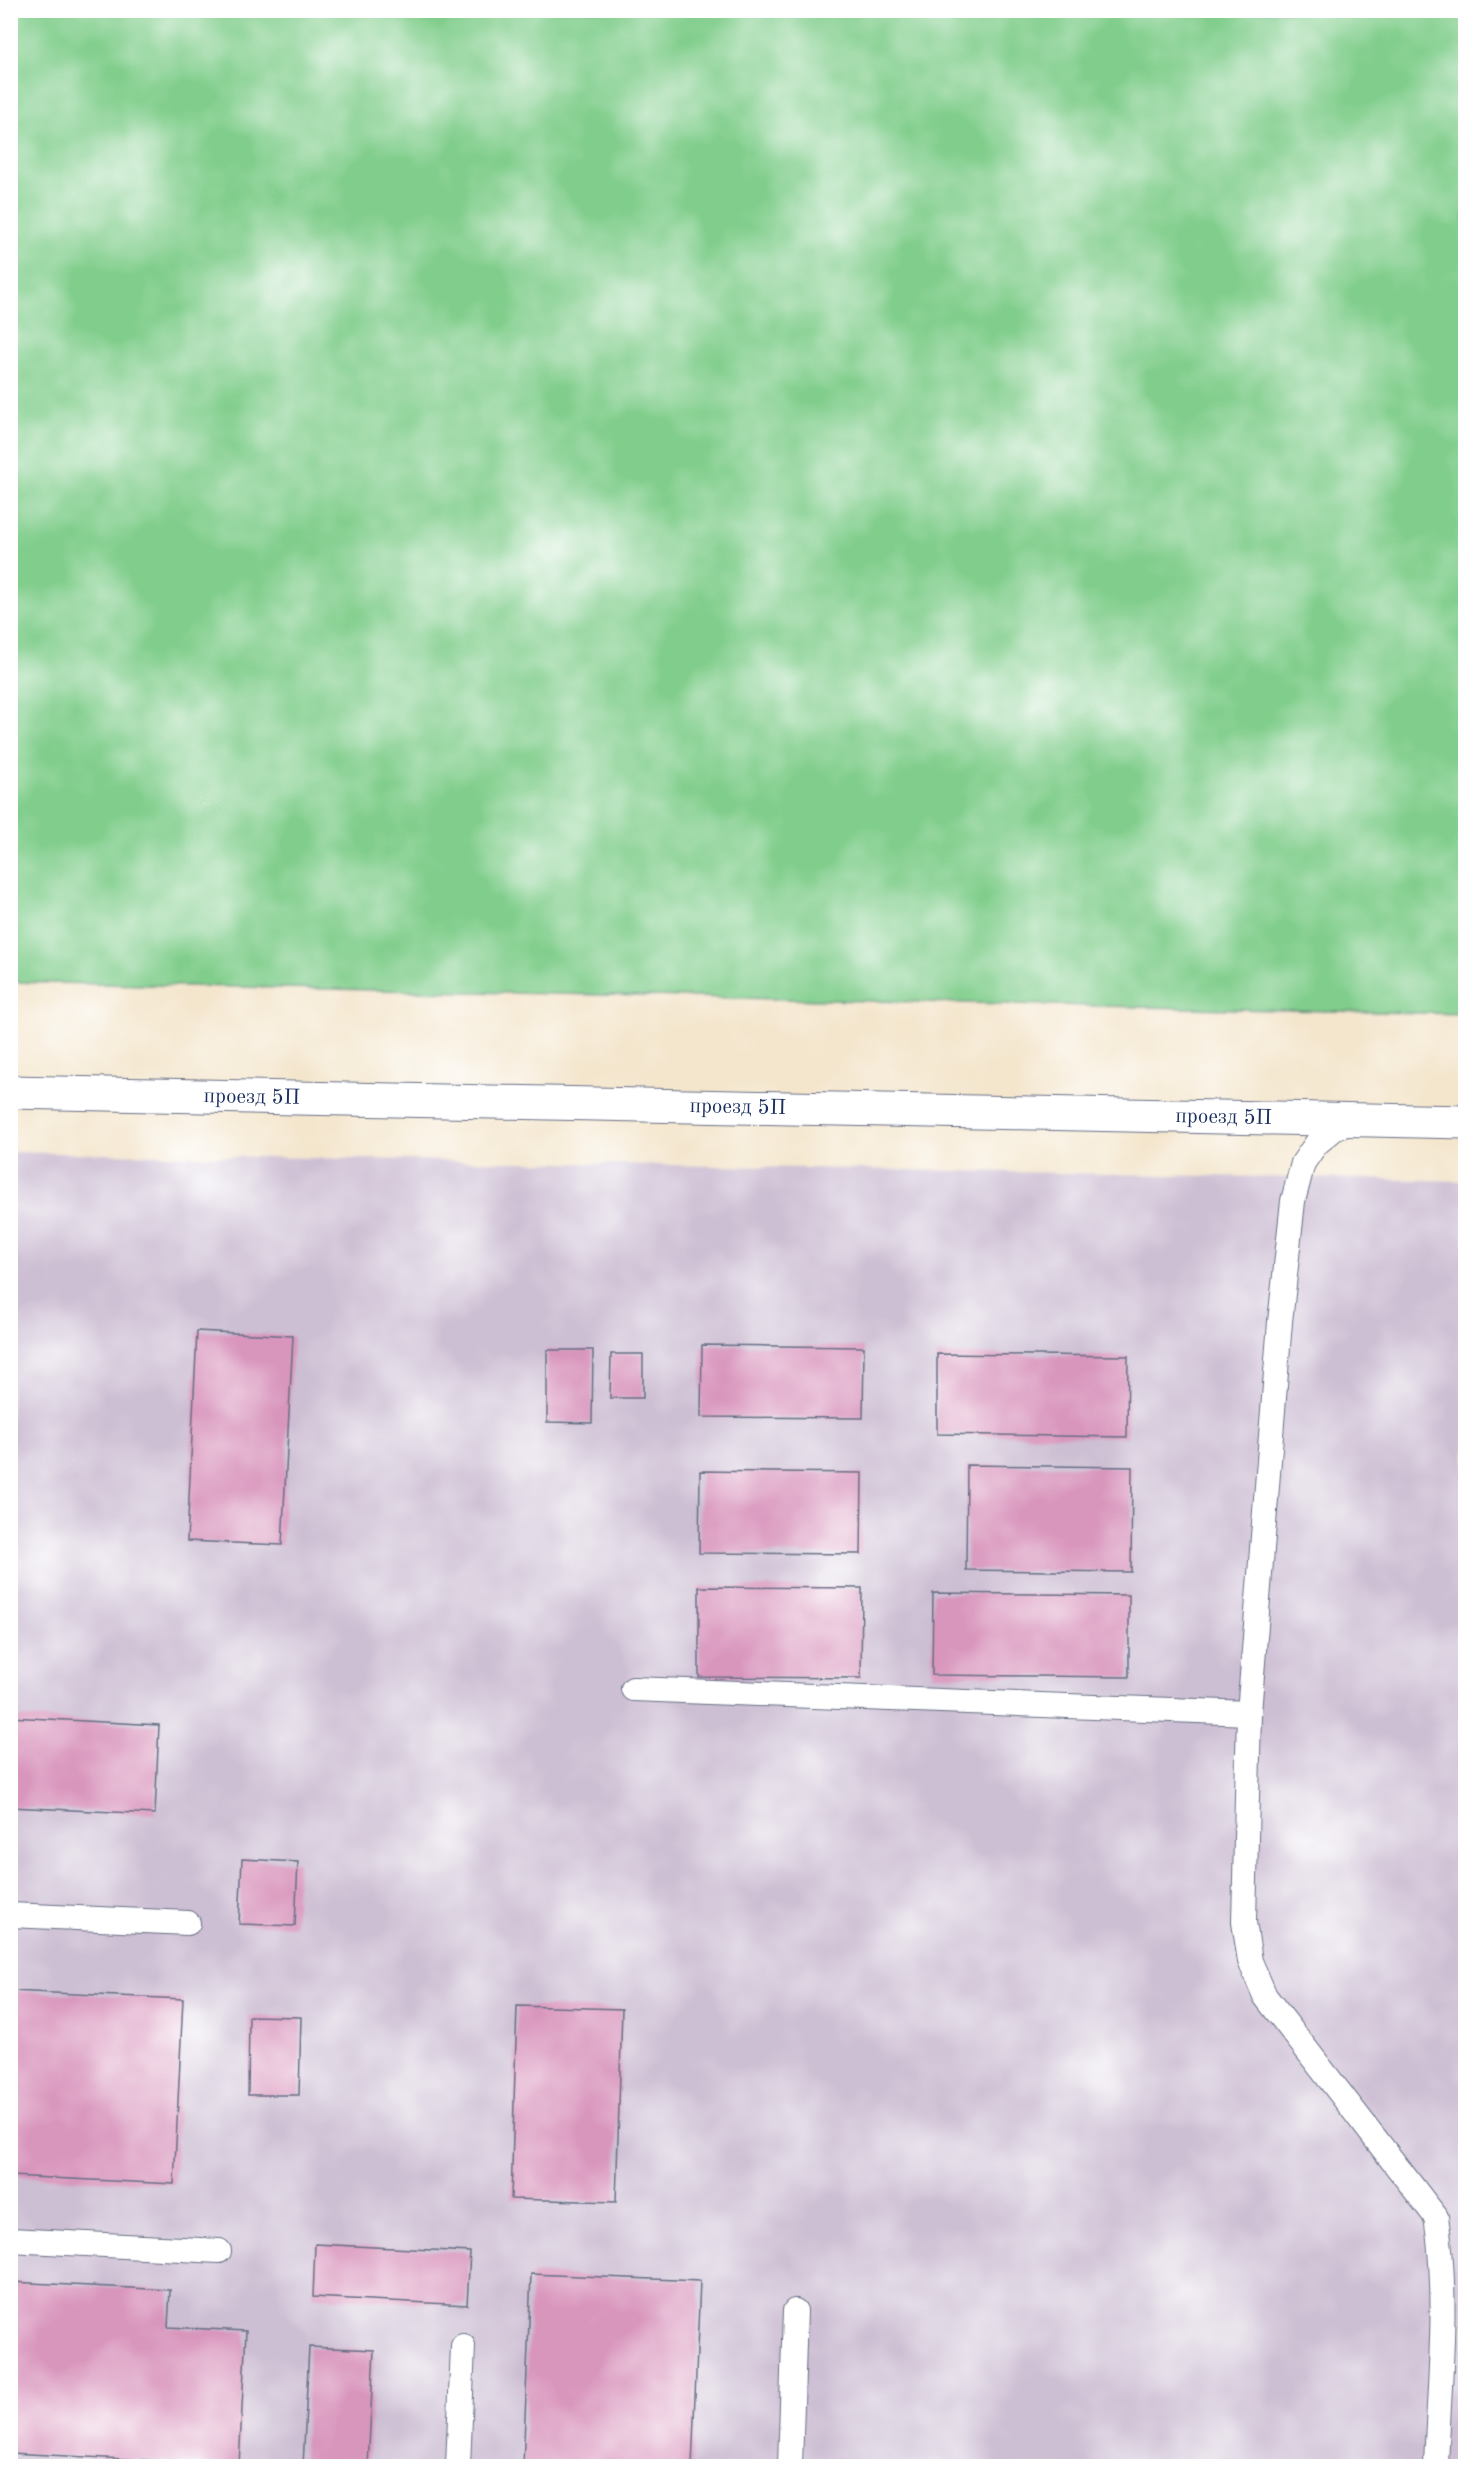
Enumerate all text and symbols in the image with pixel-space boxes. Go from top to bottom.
street label: проезд 5П [203,1085,300,1108]
street label: проезд 5П [689,1096,786,1118]
street label: проезд 5П [1175,1106,1272,1129]

